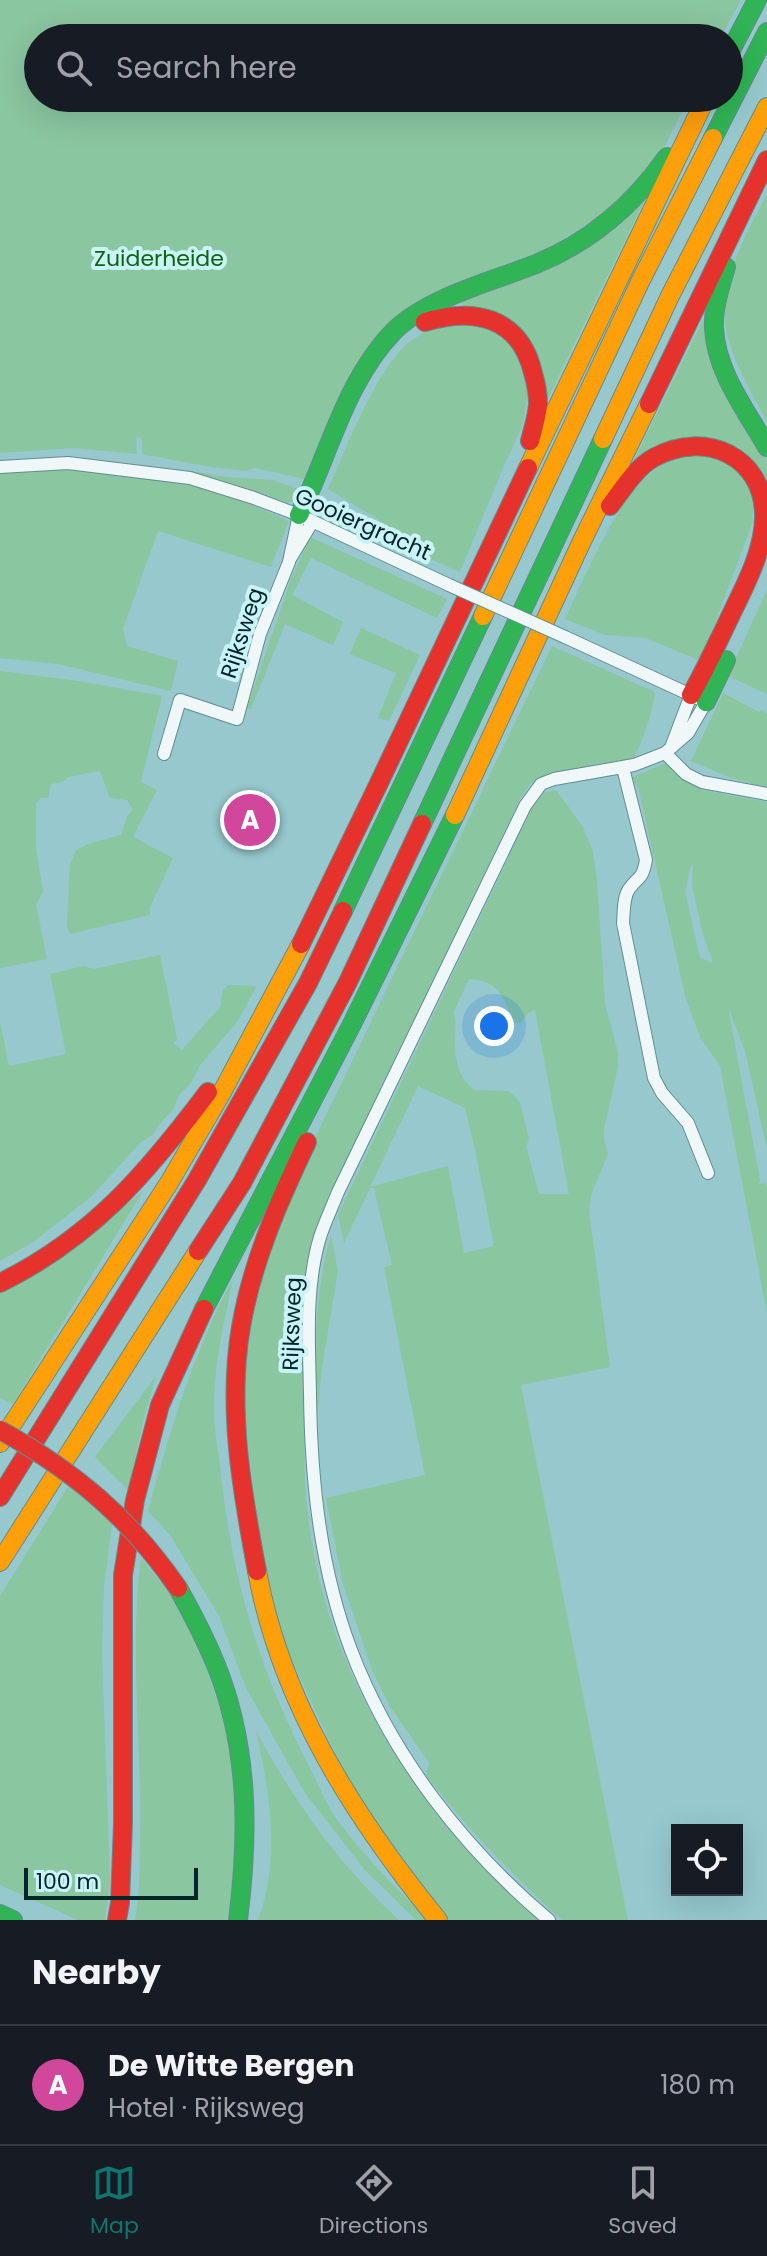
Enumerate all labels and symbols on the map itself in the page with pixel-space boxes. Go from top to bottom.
park label: Zuiderheide [94,243,224,274]
street label: Gooiergracht [290,480,436,568]
street label: Rijksweg [213,584,271,682]
pin: A [224,790,276,850]
your location [474,1006,514,1046]
street label: Rijksweg [275,1277,309,1371]
scale bar [24,1864,198,1900]

